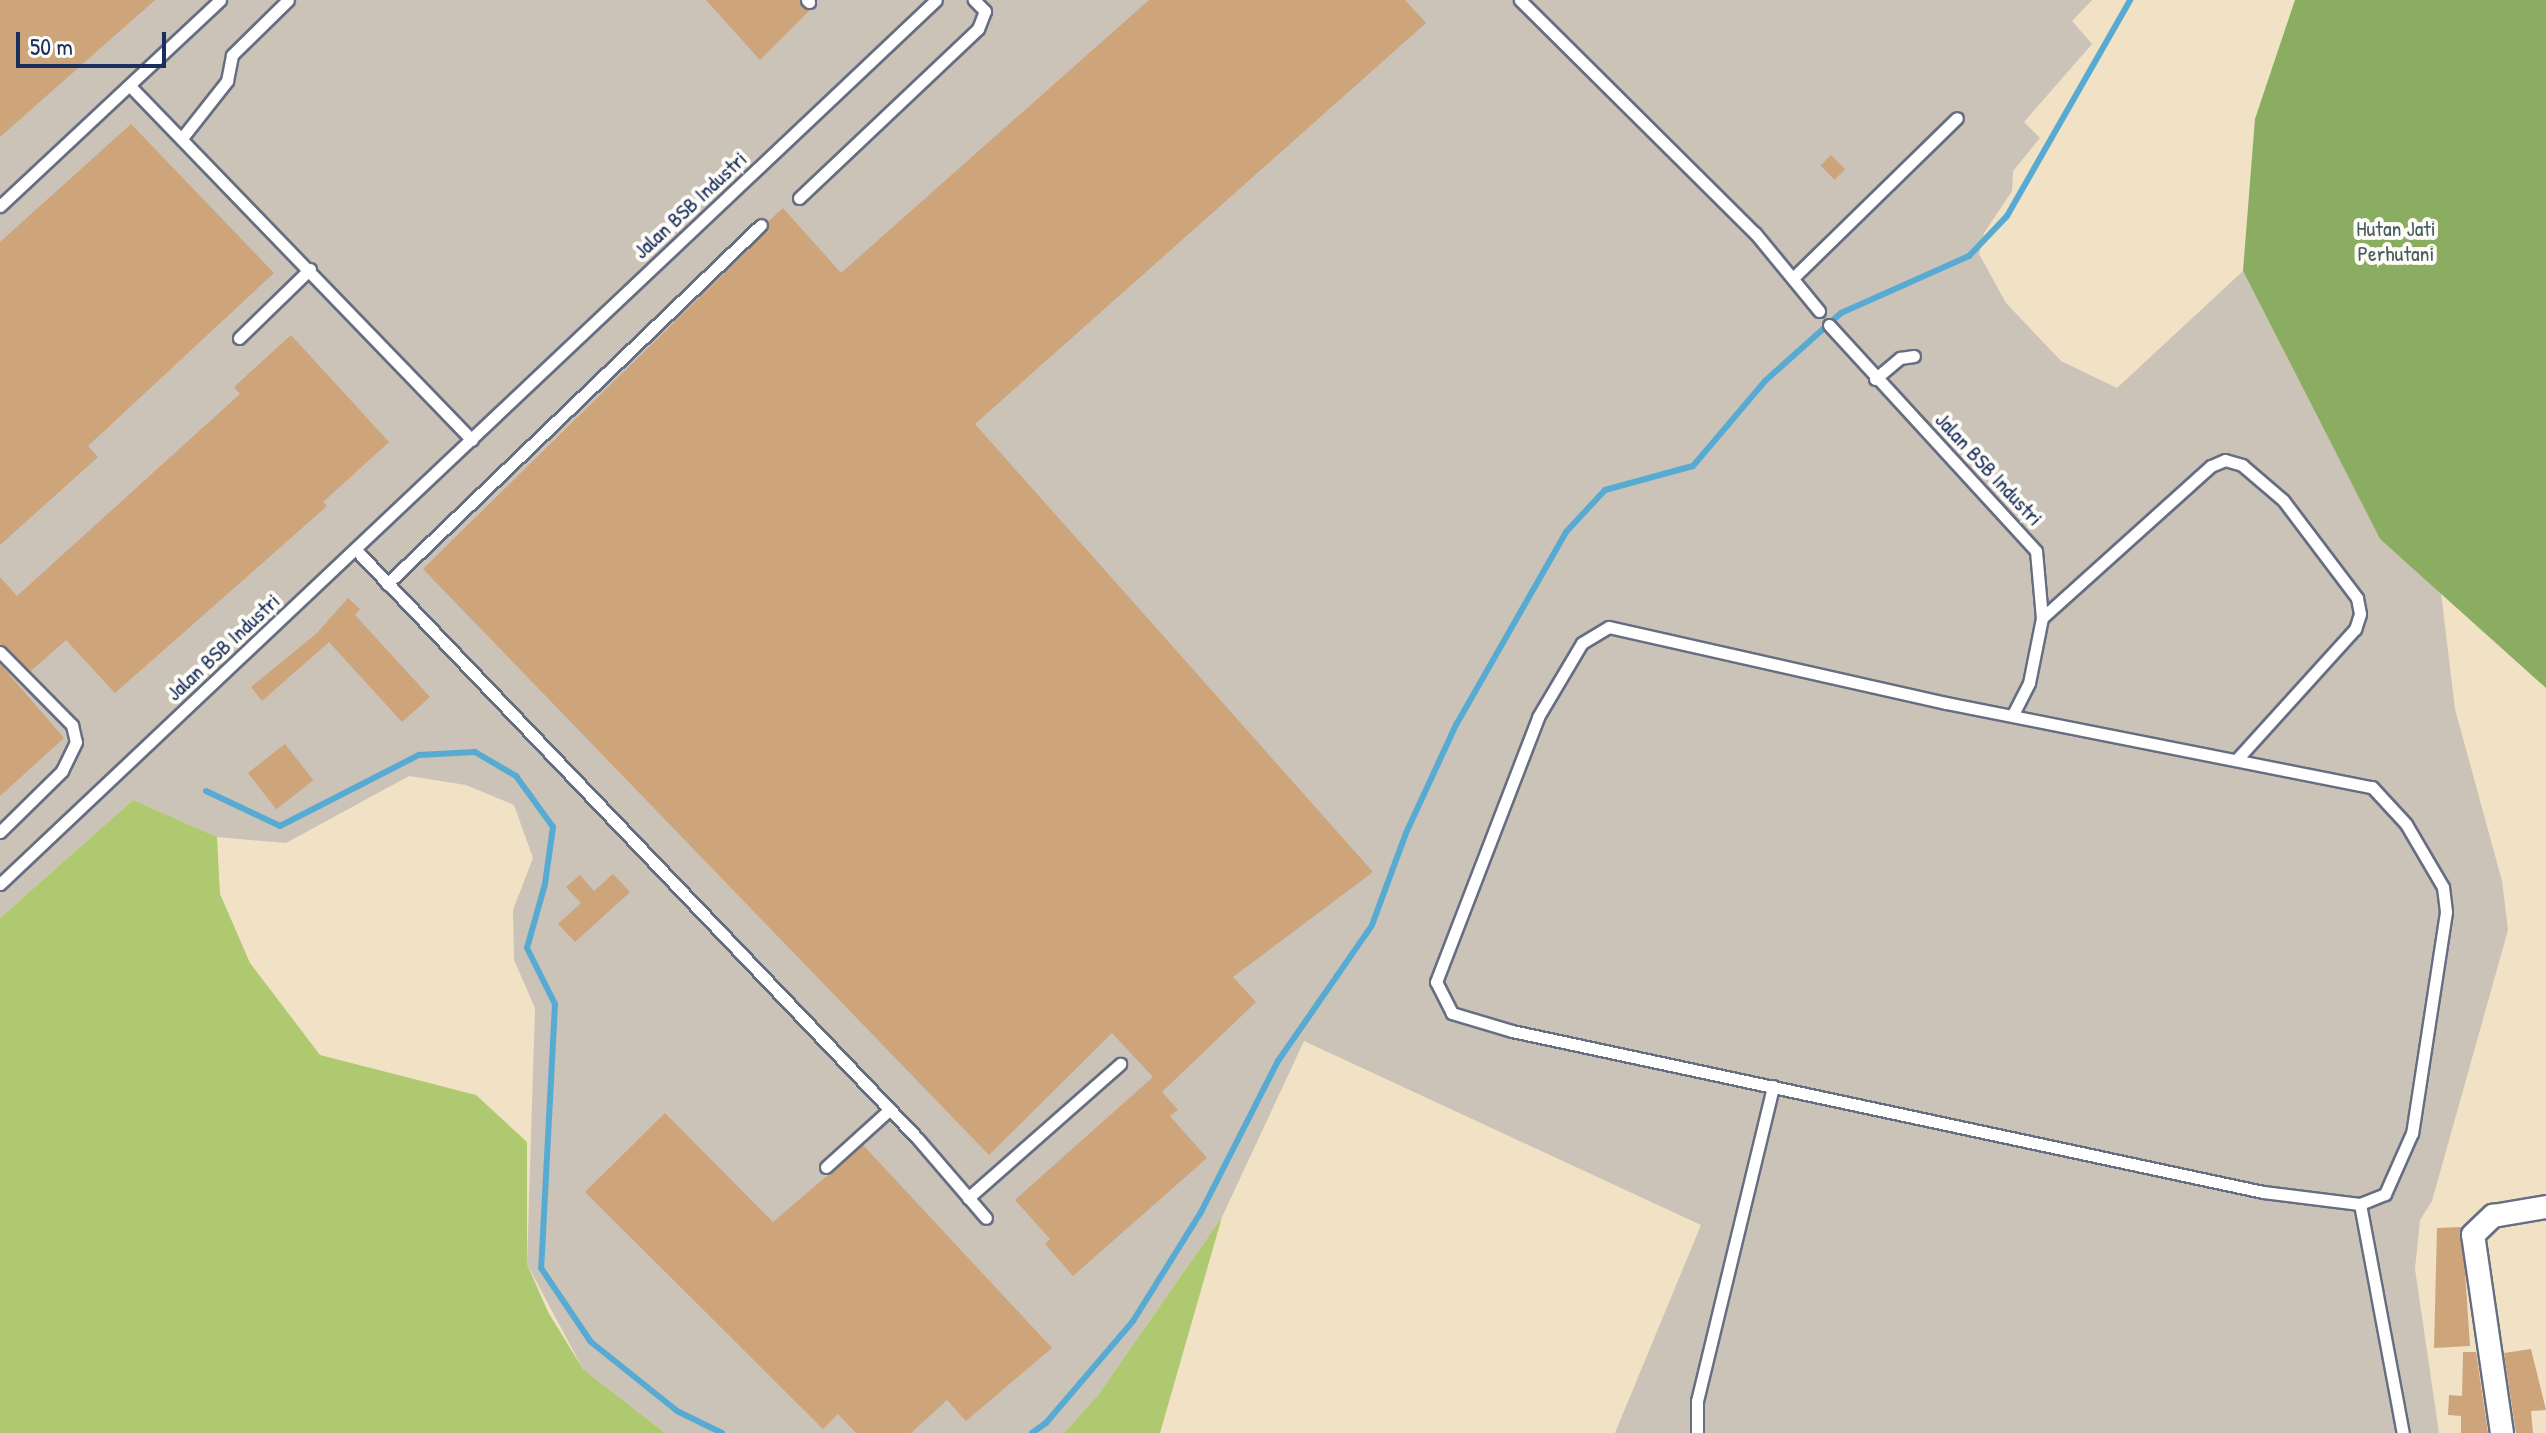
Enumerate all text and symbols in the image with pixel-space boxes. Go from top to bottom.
scale bar [20,16,170,66]
text: 50 m [30,30,73,62]
street label: Jalan BSB Industri [628,146,752,264]
park label: Hutan Jati Perhutani [2356,215,2436,266]
street label: Jalan BSB Industri [1930,407,2048,531]
street label: Jalan BSB Industri [161,588,285,706]

